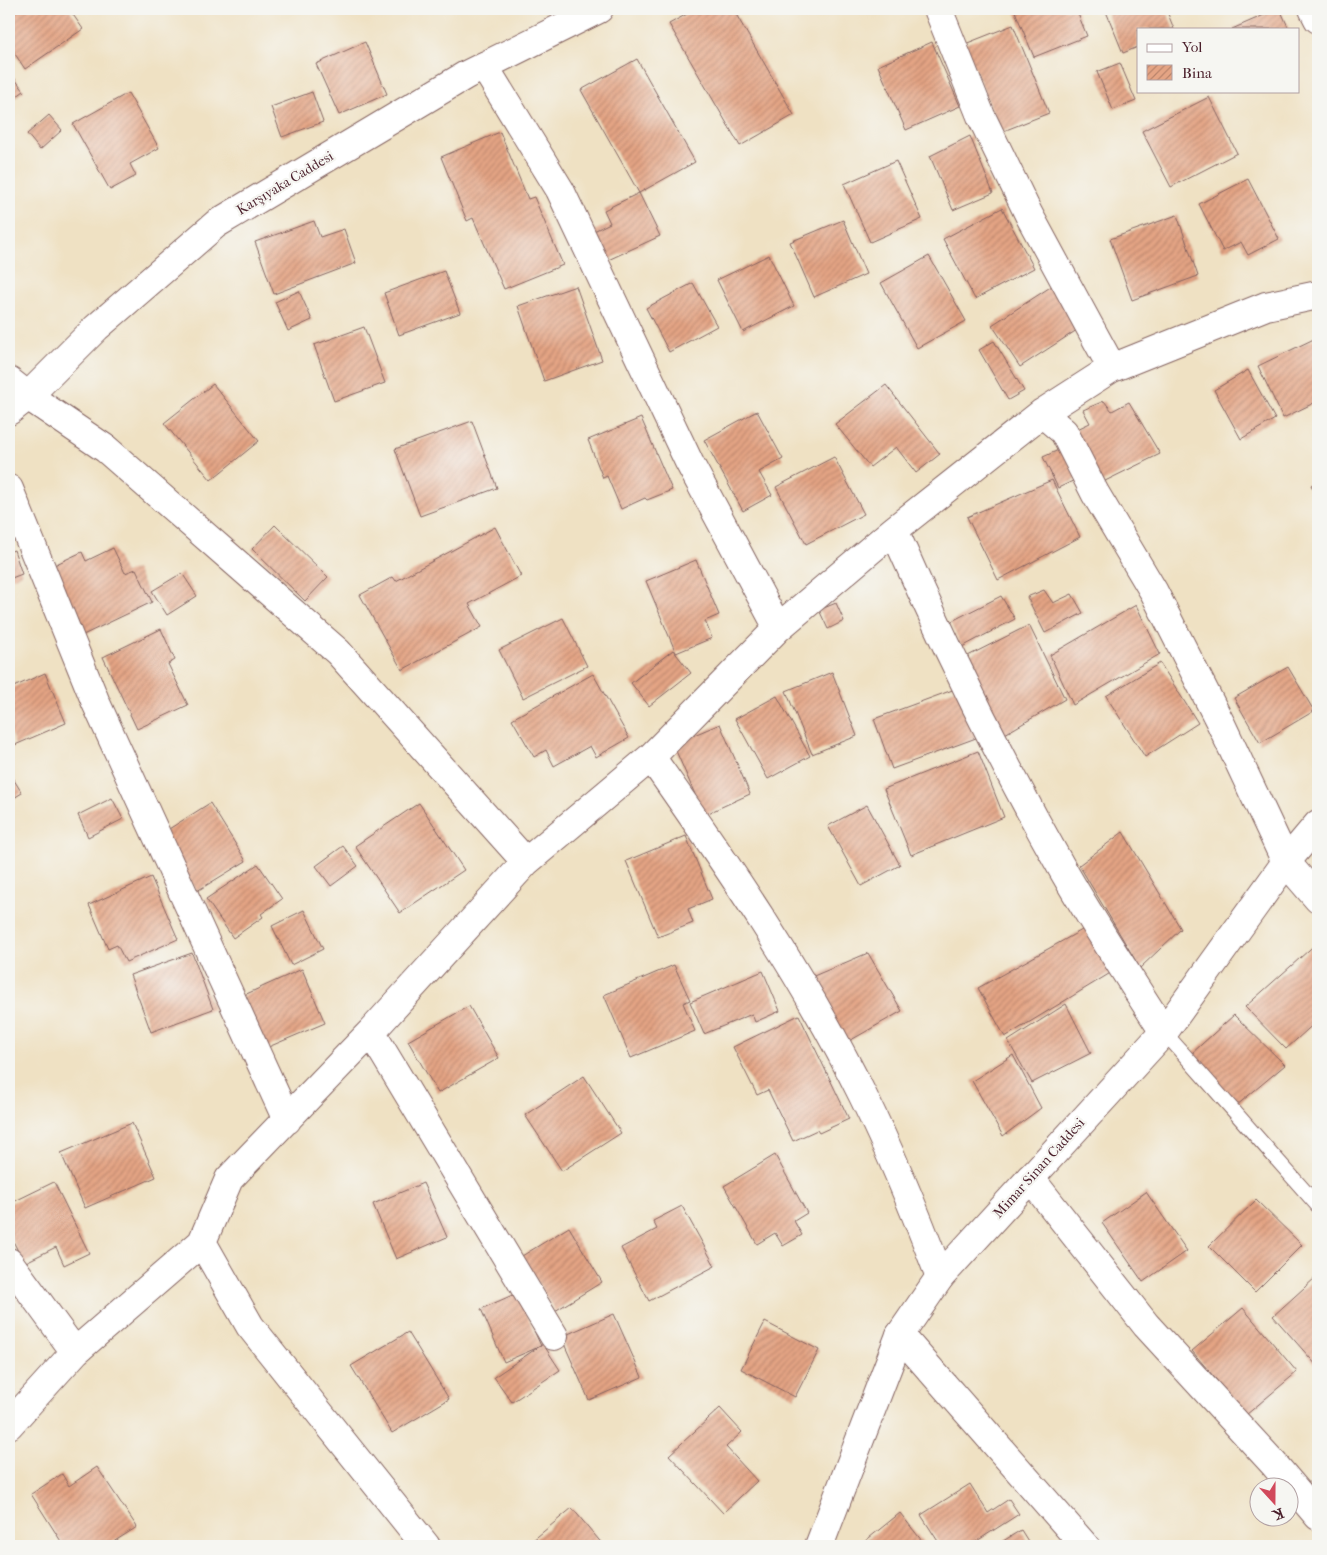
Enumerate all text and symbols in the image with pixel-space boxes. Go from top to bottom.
legend [1137,28,1300,92]
text: Yol [1181,38,1202,56]
text: Bina [1182,64,1213,82]
street label: Karşıyaka Caddesi [234,147,336,219]
street label: Mimar Sinan Caddesi [990,1115,1088,1221]
north arrow [1250,1478,1300,1528]
text: K [1270,1504,1286,1524]

